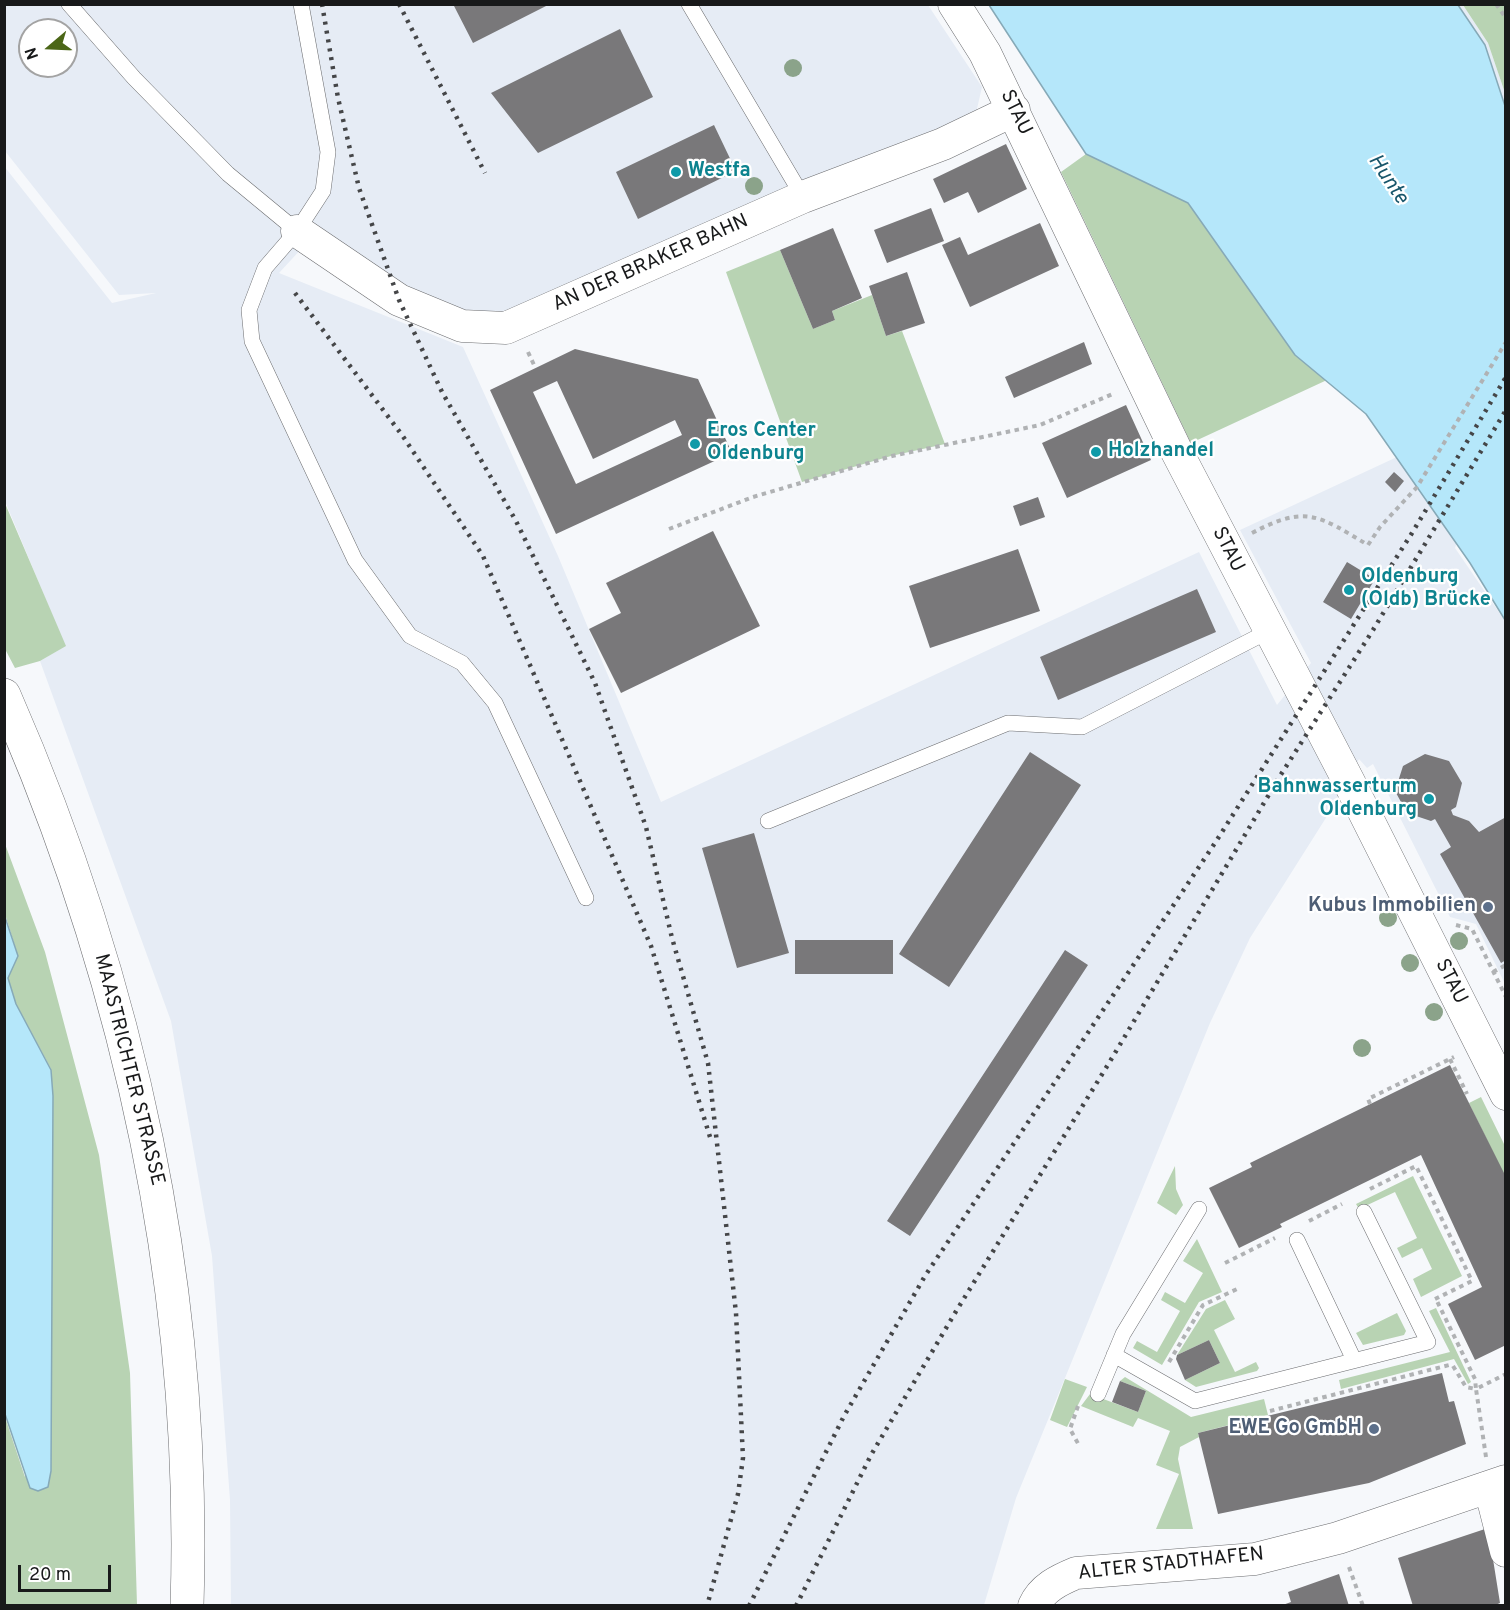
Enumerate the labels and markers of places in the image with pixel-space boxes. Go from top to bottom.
place label: Westfa [688,160,751,184]
marker: Westfa [669,165,683,179]
place label: Eros Center Oldenburg [707,420,816,467]
marker: Eros Center Oldenburg [688,437,702,451]
place label: Holzhandel [1108,440,1214,464]
marker: Holzhandel [1089,445,1103,459]
place label: Oldenburg (Oldb) Brücke [1361,566,1491,613]
marker: Oldenburg (Oldb) Brücke [1342,583,1356,597]
place label: Bahnwasserturm Oldenburg [1258,776,1417,823]
marker: Bahnwasserturm Oldenburg [1422,792,1436,806]
place label: Kubus Immobilien [1308,895,1476,919]
marker: Kubus Immobilien [1481,900,1495,914]
place label: EWE Go GmbH [1228,1417,1362,1441]
marker: EWE Go GmbH [1367,1422,1381,1436]

